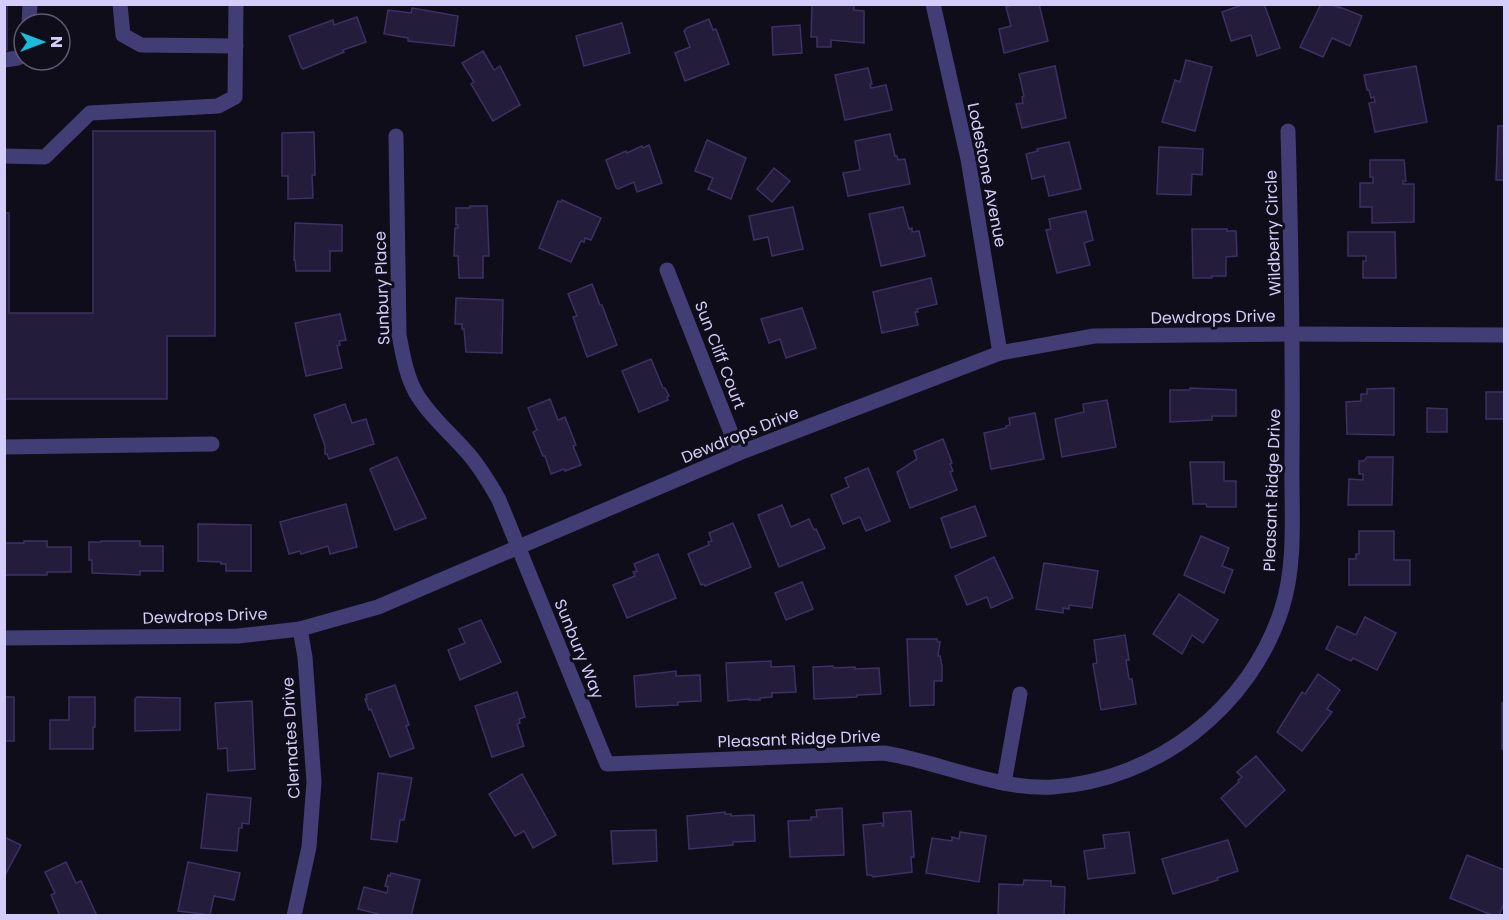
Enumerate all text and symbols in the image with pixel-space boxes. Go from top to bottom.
north arrow [12,12,72,72]
text: N [45,36,68,48]
street label: Lodestone Avenue [962,101,1012,249]
street label: Wildberry Circle [1259,170,1287,296]
street label: Sunbury Place [369,231,395,345]
street label: Sun Cliff Court [689,298,751,412]
street label: Dewdrops Drive [1150,304,1276,330]
street label: Dewdrops Drive [678,401,802,469]
street label: Pleasant Ridge Drive [1258,408,1286,572]
street label: Sunbury Way [549,596,609,702]
street label: Dewdrops Drive [142,602,268,630]
street label: Clernates Drive [276,677,306,799]
street label: Pleasant Ridge Drive [717,725,881,753]

